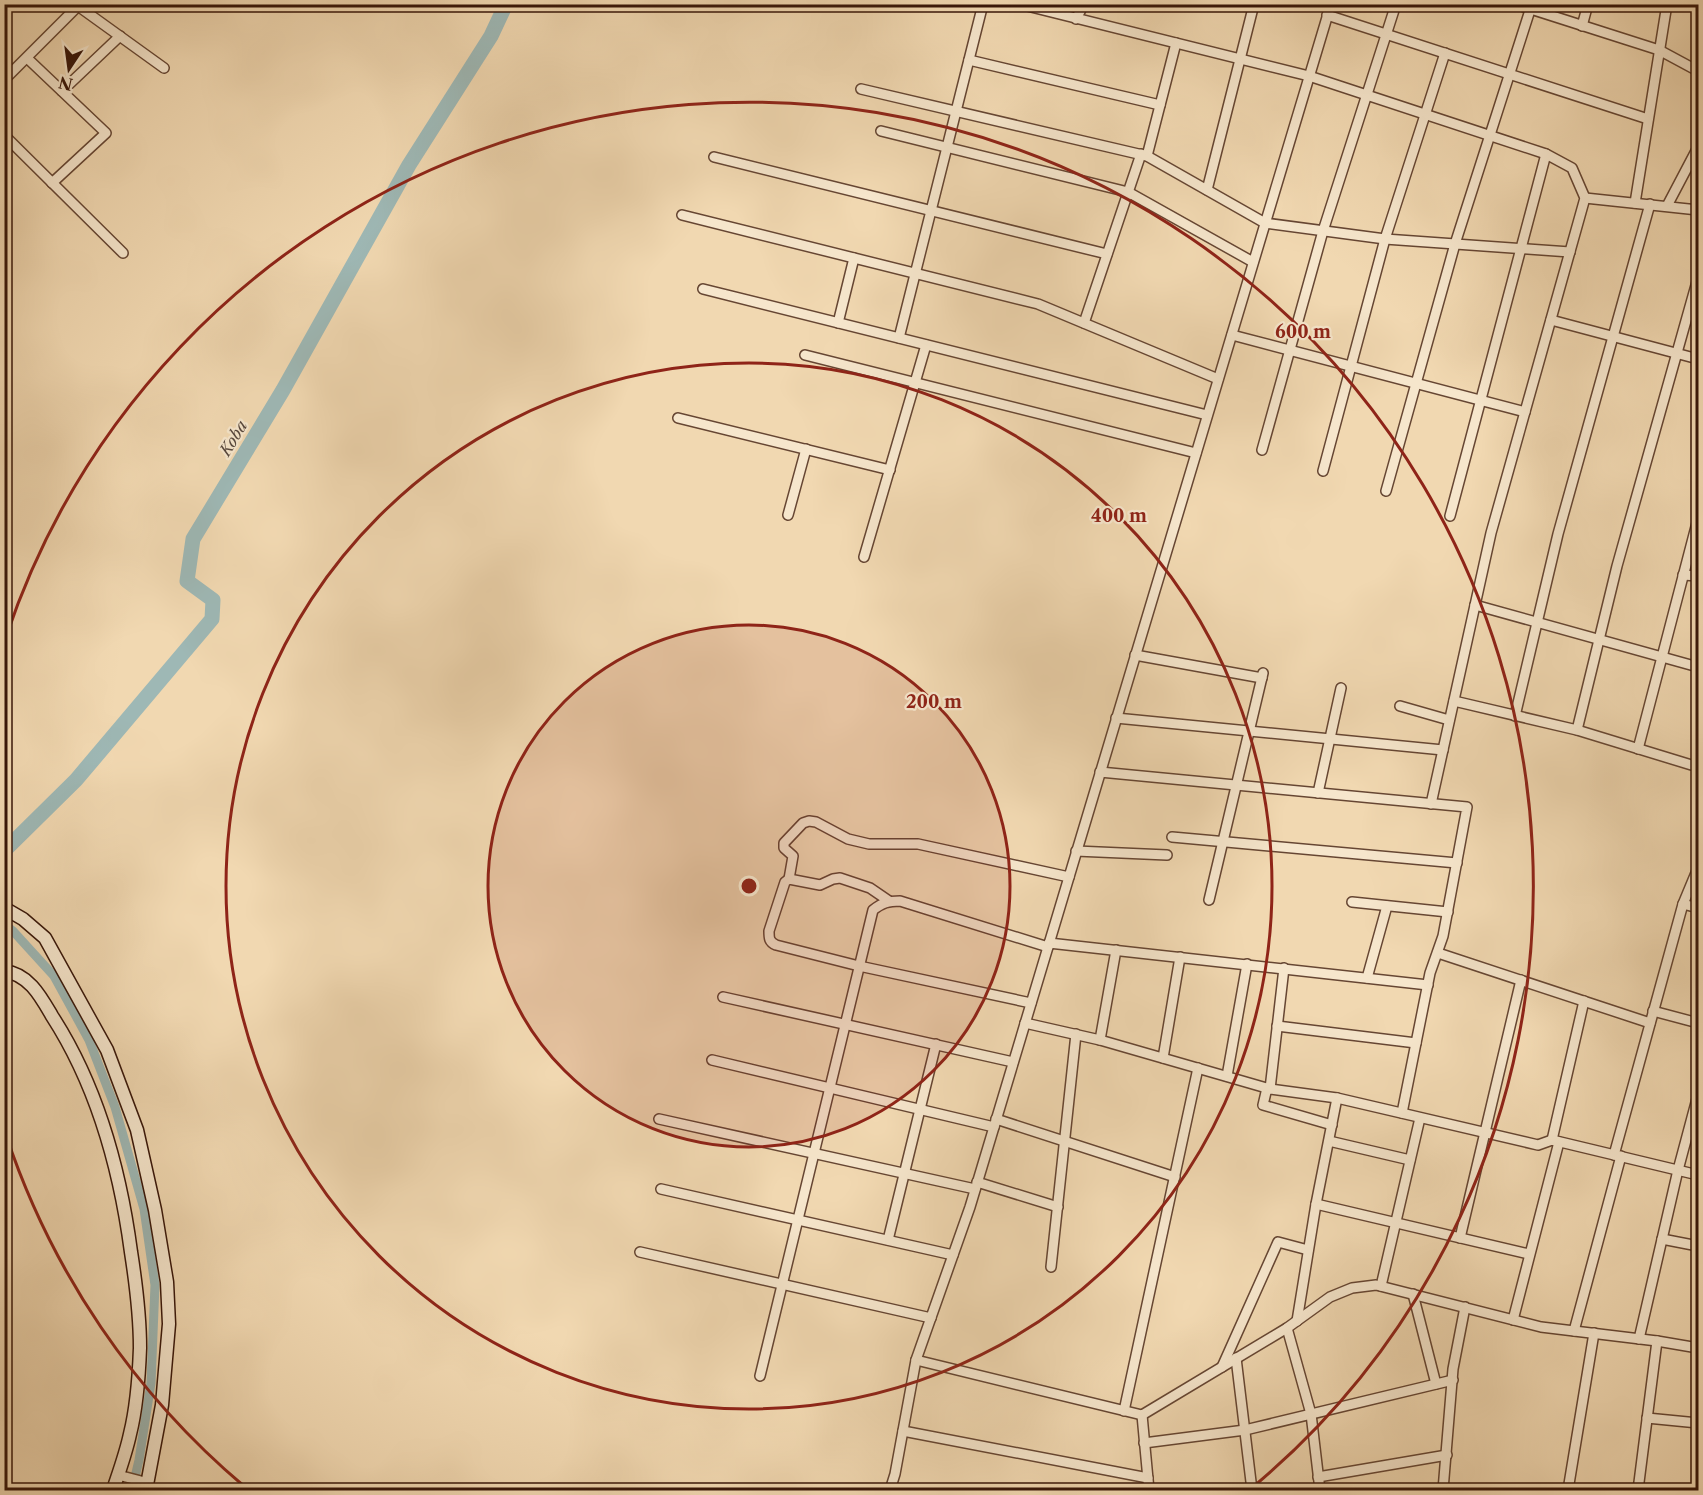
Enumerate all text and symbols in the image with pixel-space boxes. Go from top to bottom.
north arrow [39,39,99,99]
text: N [57,72,75,95]
text: 600 m [1275,321,1331,343]
water label: Koba [214,416,252,461]
text: 400 m [1091,505,1147,527]
text: 200 m [906,691,962,713]
centre of rings [739,876,759,896]

